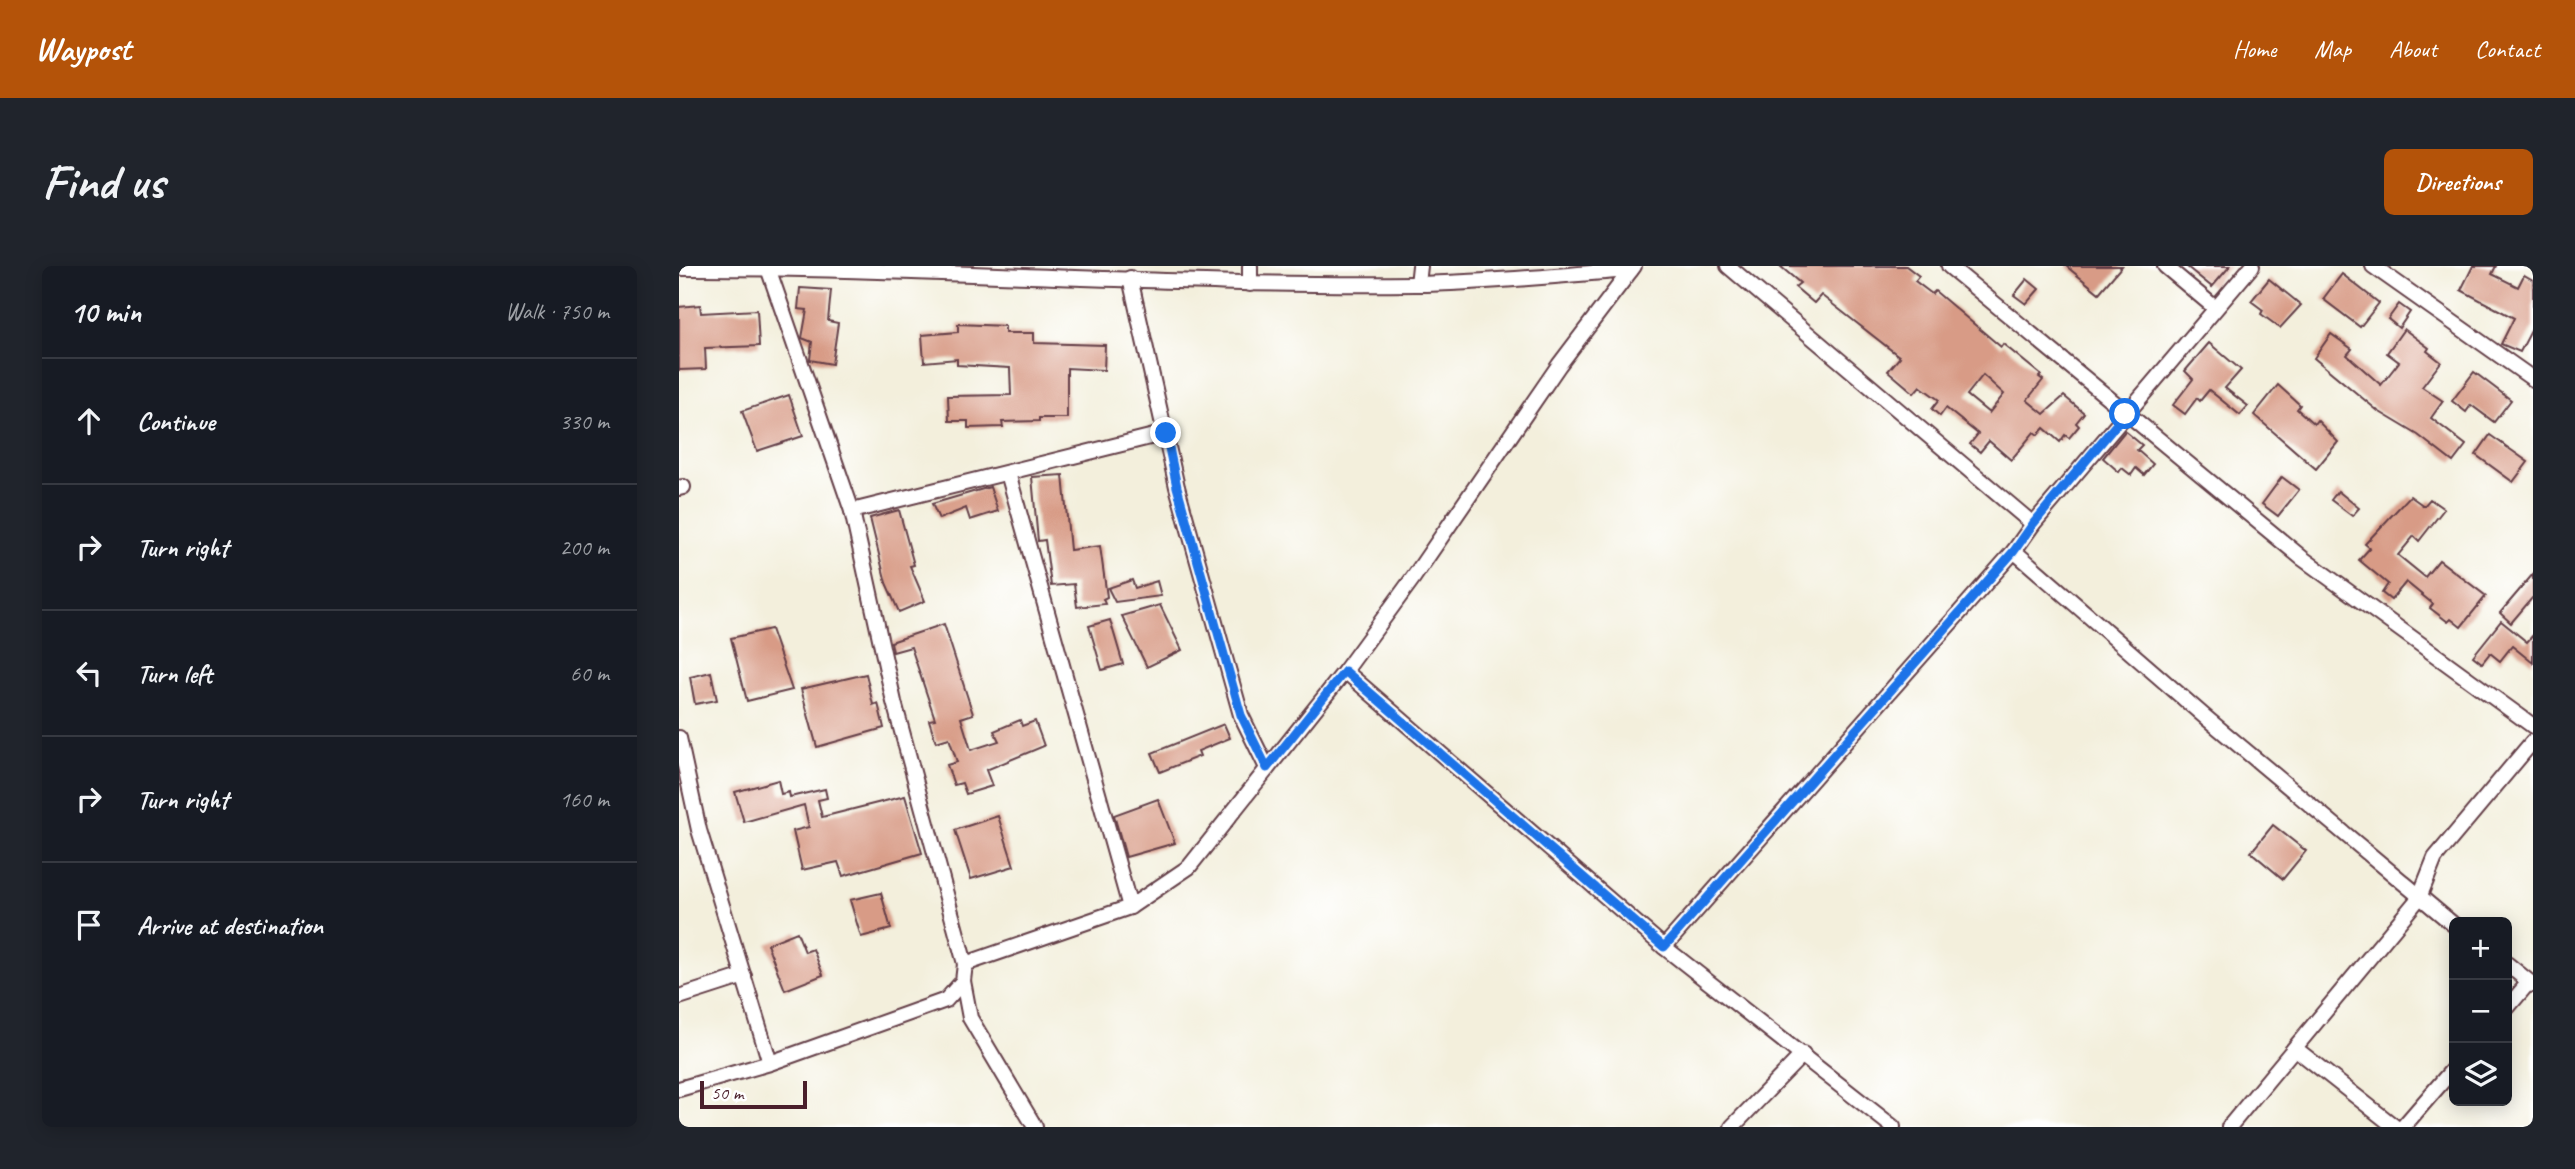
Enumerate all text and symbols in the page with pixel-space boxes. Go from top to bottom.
text: Waypost [35,28,131,70]
text: Home [2233,34,2276,64]
text: Map [2314,34,2351,64]
text: About [2389,34,2437,64]
text: Contact [2475,34,2540,64]
button: Directions [2384,149,2533,215]
text: Find us [42,151,164,213]
text: 10 min [70,293,141,331]
text: Walk · 750 m [505,297,609,326]
route start [2109,398,2140,429]
icon: ahead [70,402,108,440]
text: Continue [137,405,215,438]
text: 330 m [560,407,609,436]
route end [1150,417,1181,448]
icon: right [70,528,108,566]
text: Turn right [137,531,228,564]
text: 200 m [560,533,609,562]
icon: left [70,654,108,692]
text: Turn left [137,657,212,690]
text: 60 m [570,659,609,688]
icon: right [70,780,108,818]
text: Turn right [137,783,228,816]
text: 160 m [560,785,609,814]
icon: arrive [70,906,108,944]
text: Arrive at destination [137,909,323,942]
map controls [2449,917,2512,1106]
button: + [2449,917,2512,980]
button: − [2449,980,2512,1043]
button: layers [2449,1043,2512,1106]
scale bar [700,1078,807,1110]
text: 50 m [711,1081,743,1105]

